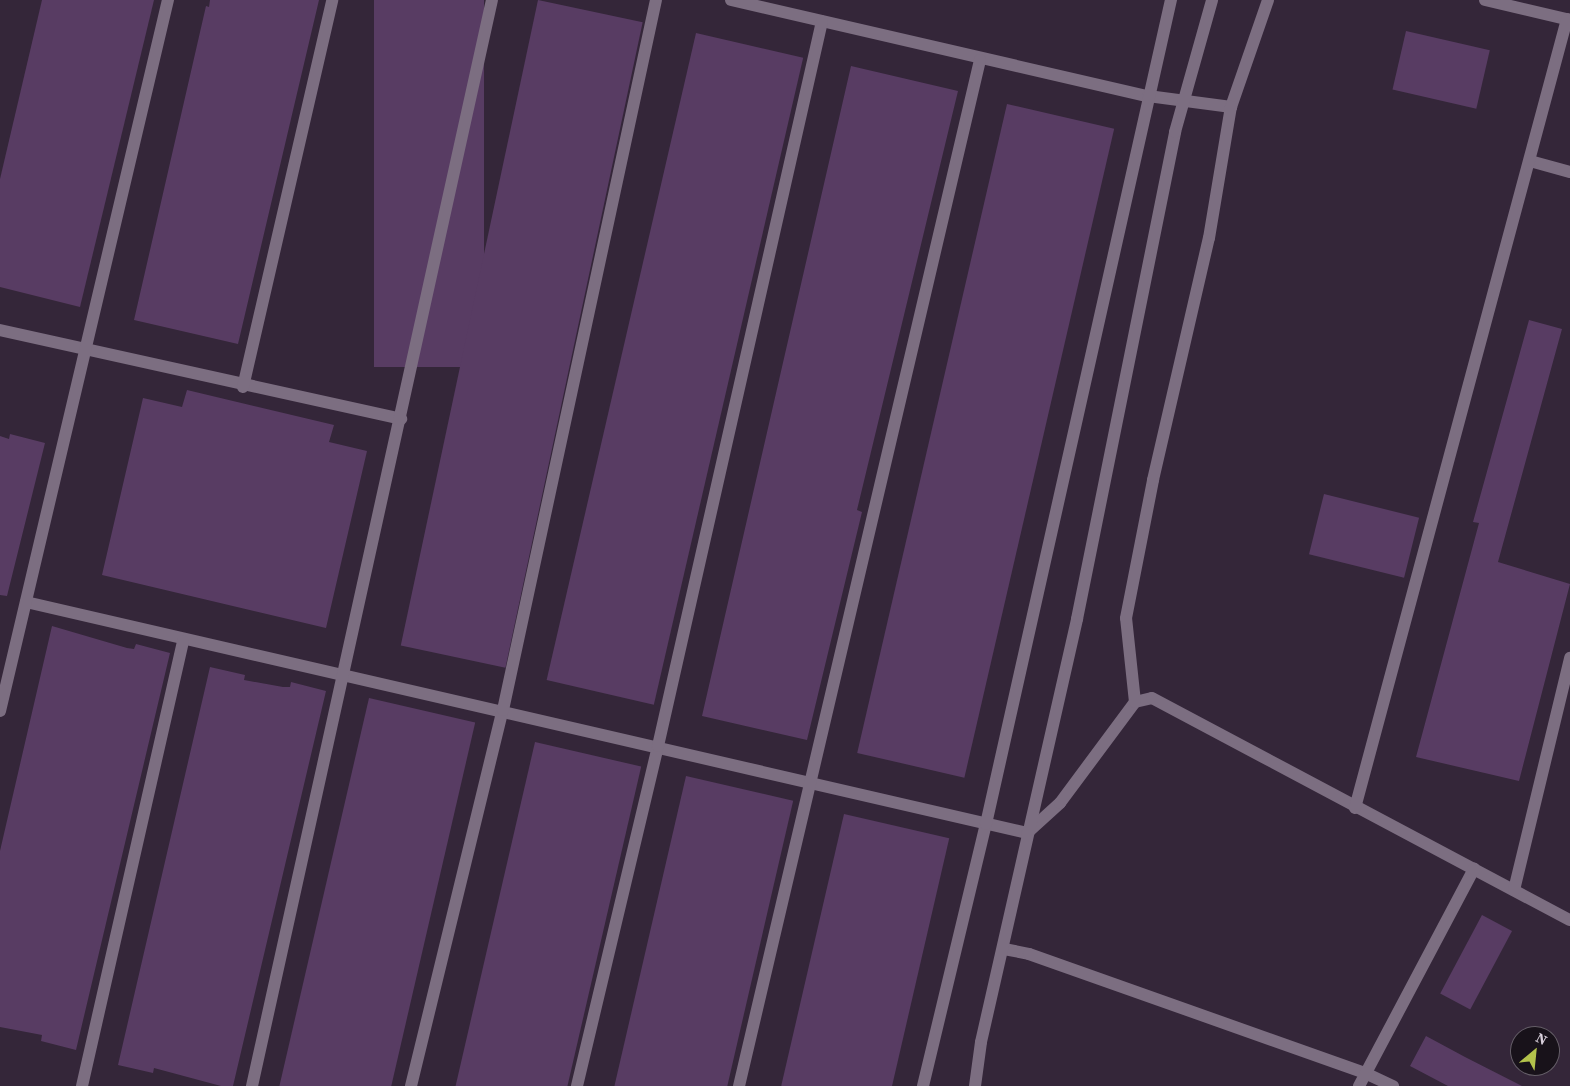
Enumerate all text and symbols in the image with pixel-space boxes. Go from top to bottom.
north arrow [1510,1026,1560,1076]
text: N [1532,1027,1551,1050]

